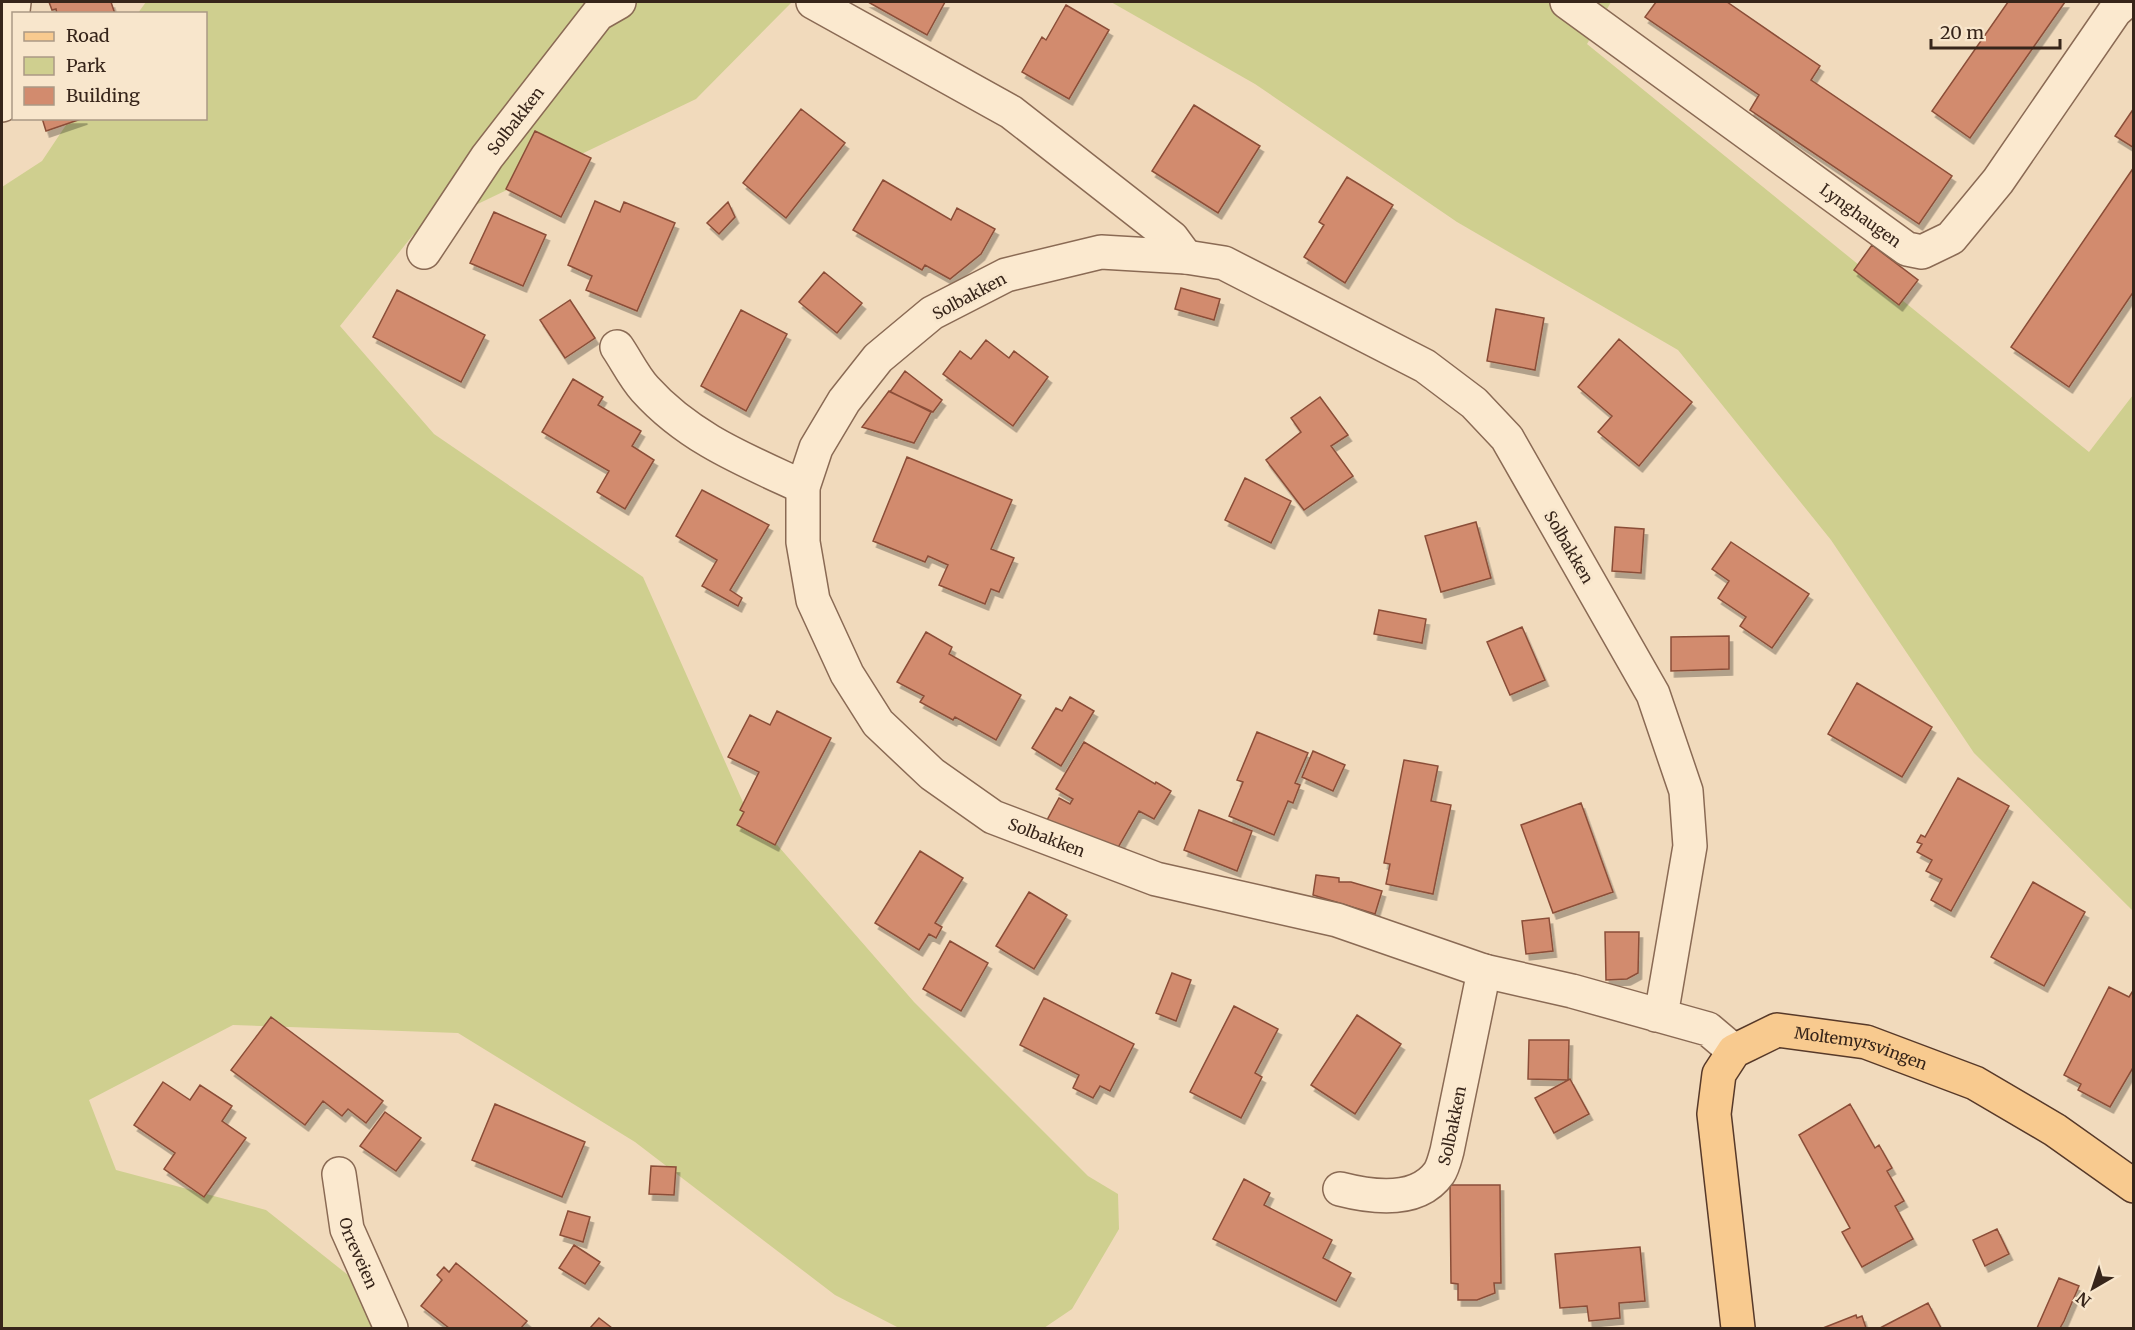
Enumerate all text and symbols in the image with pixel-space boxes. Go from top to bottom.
legend [12,12,207,120]
scale bar [1931,12,2060,50]
text: 20 m [1940,21,1984,44]
text: Road [66,24,110,47]
text: Park [66,54,107,77]
street label: Solbakken [483,82,548,159]
text: Building [66,84,140,107]
street label: Lynghaugen [1816,179,1906,252]
street label: Solbakken [929,268,1010,324]
street label: Solbakken [1540,507,1598,587]
street label: Solbakken [1005,814,1088,861]
street label: Moltemyrsvingen [1793,1022,1930,1074]
street label: Solbakken [1433,1084,1470,1168]
street label: Orreveien [335,1216,382,1292]
north arrow [2063,1258,2123,1318]
text: N [2072,1288,2095,1311]

